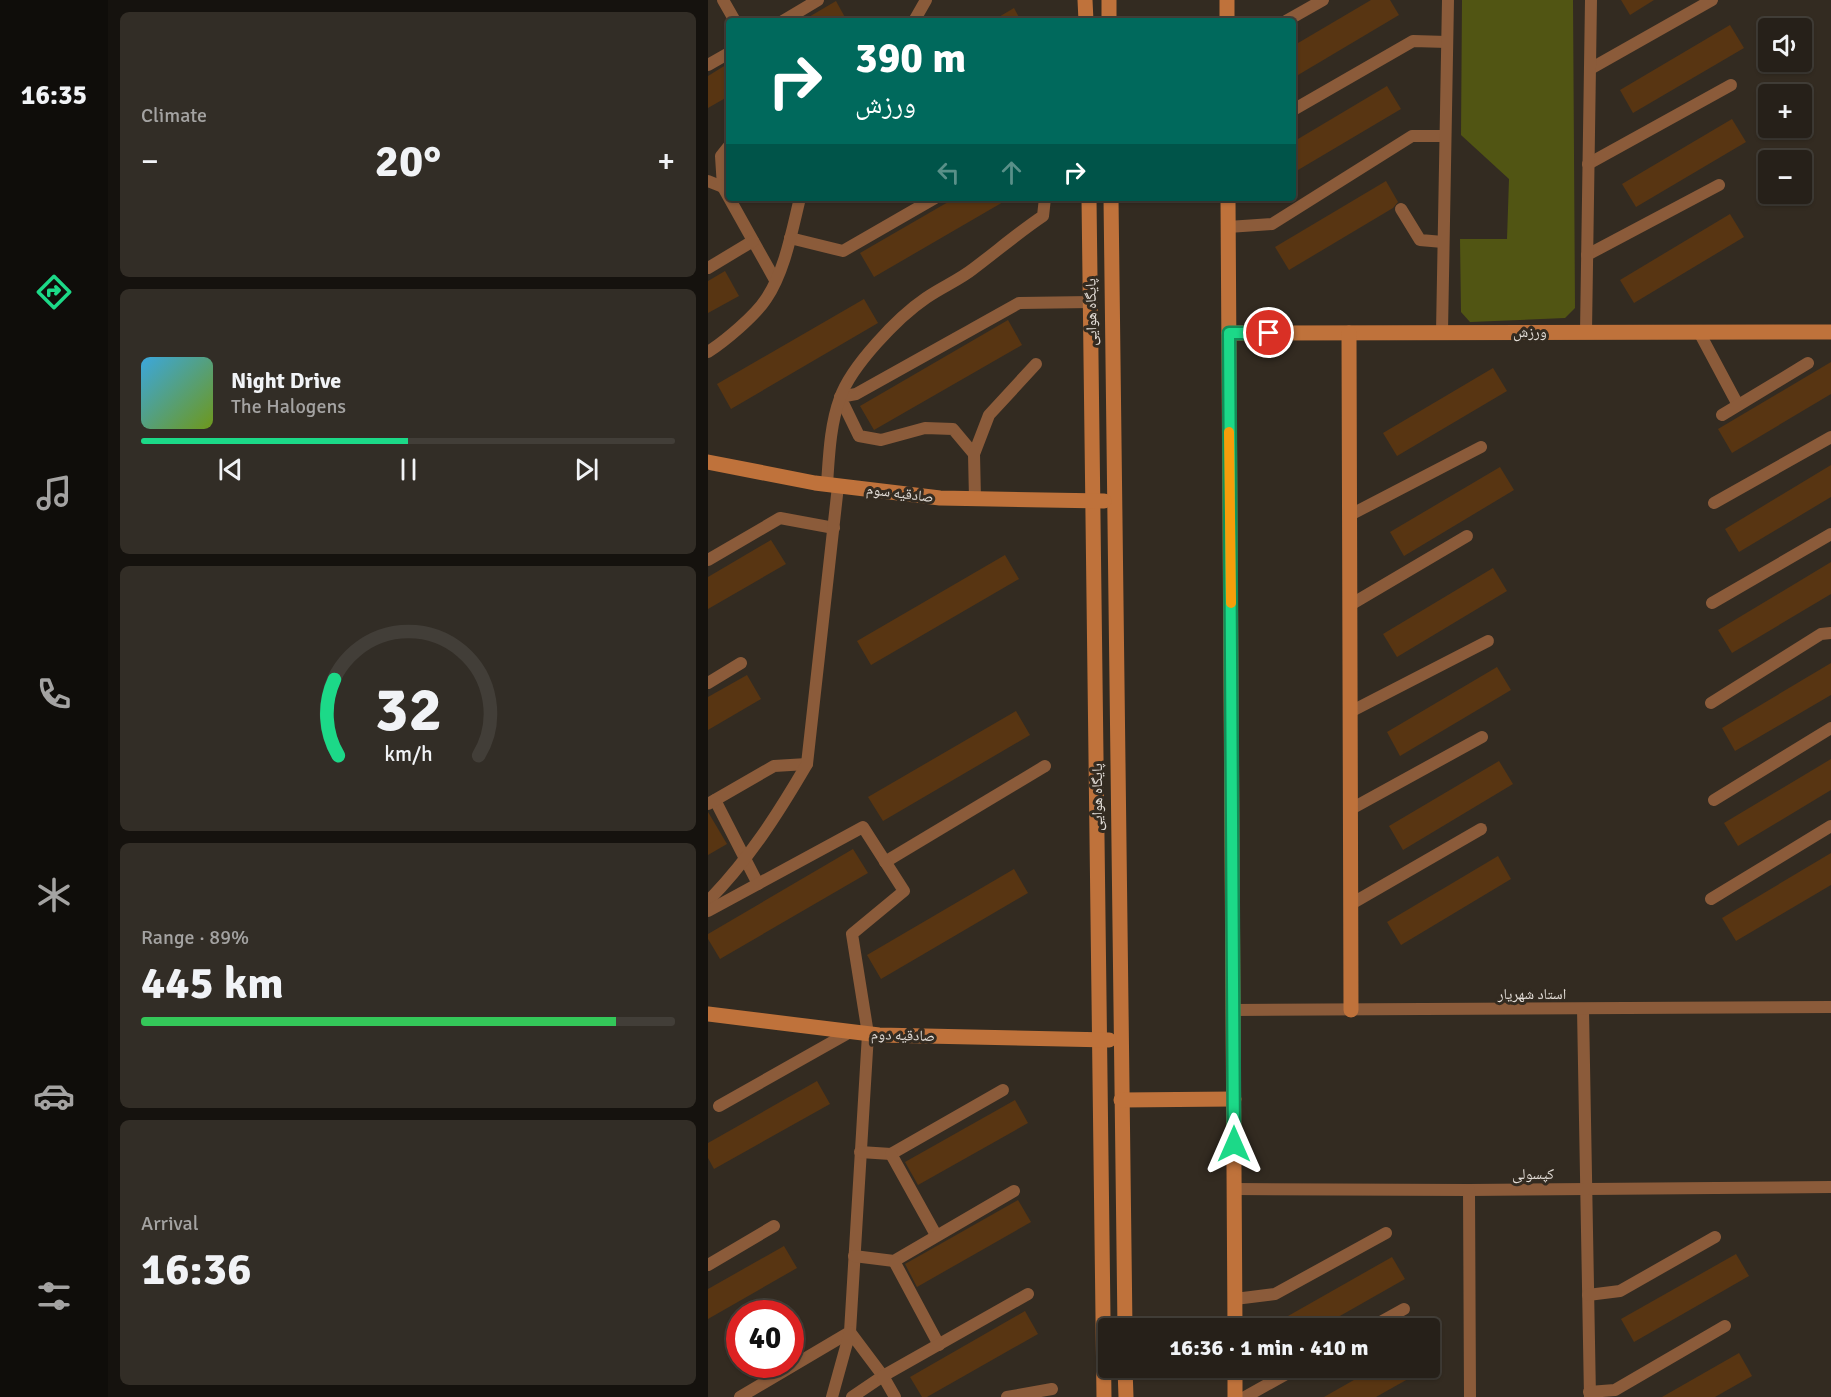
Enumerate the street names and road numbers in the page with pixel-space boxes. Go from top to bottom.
street label: پایگاه هوایی [1081,278,1102,346]
street label: ورزش [1513,323,1547,342]
street label: صادقیه سوم [865,480,935,507]
street label: پایگاه هوایی [1088,763,1107,831]
street label: استاد شهریار [1497,985,1566,1003]
street label: صادقیه دوم [871,1025,935,1046]
street label: کپسولی [1512,1165,1554,1184]

